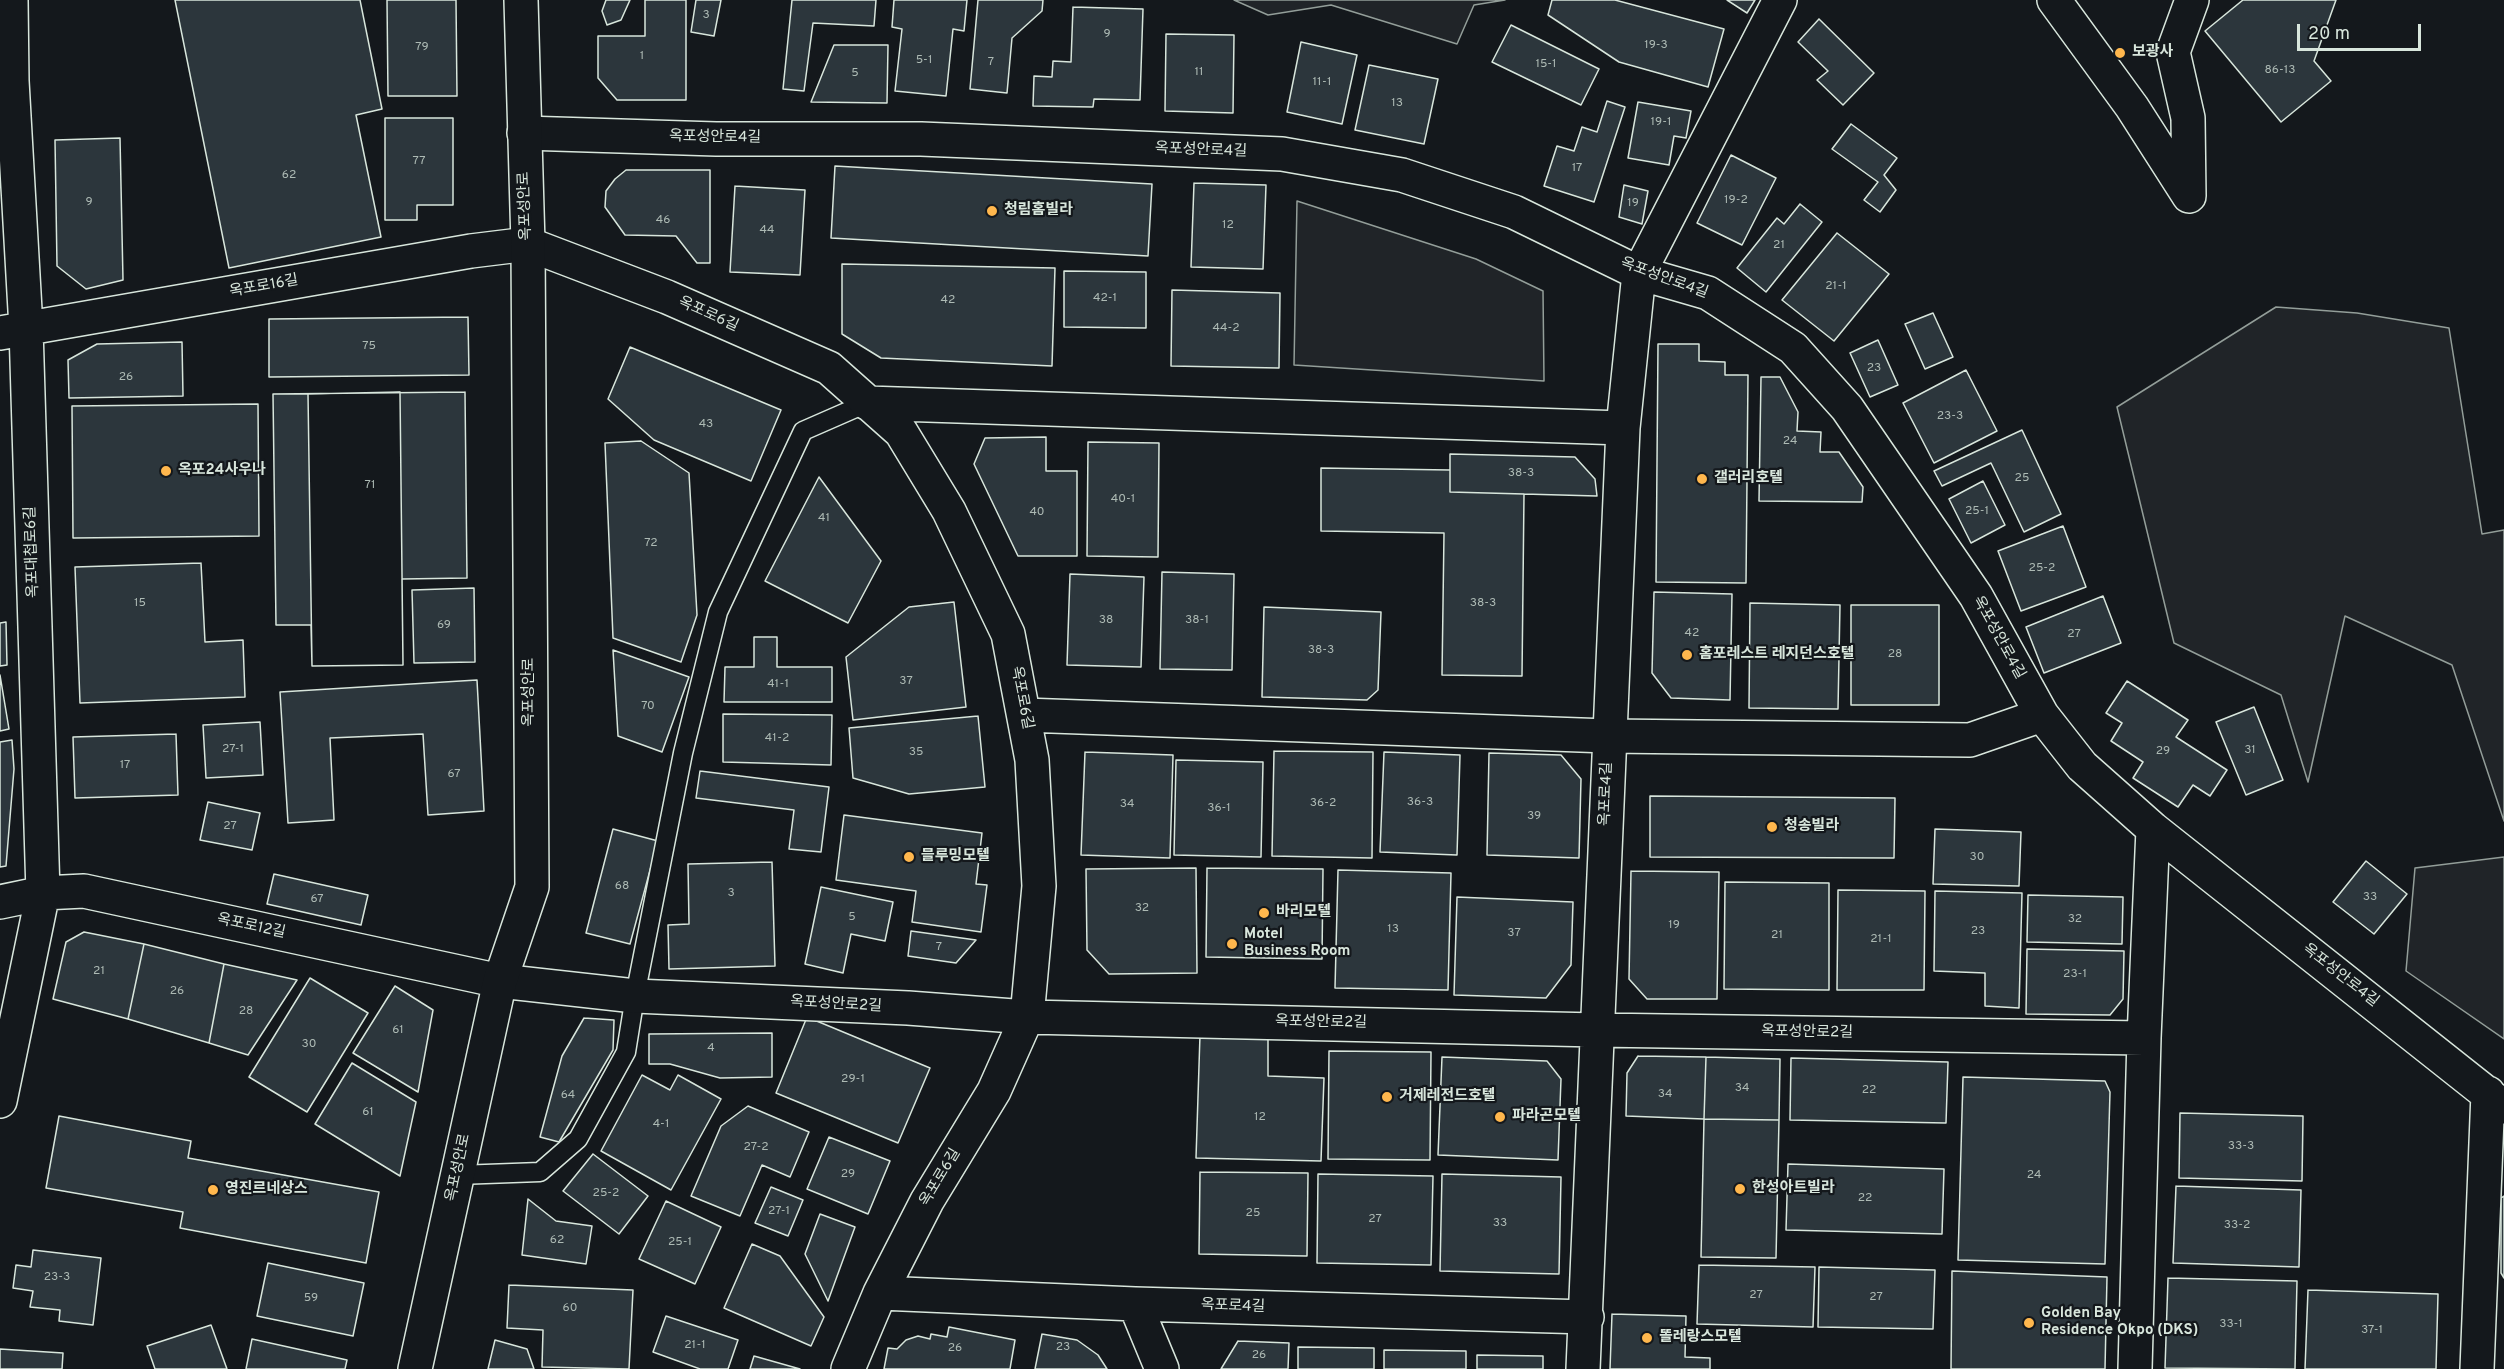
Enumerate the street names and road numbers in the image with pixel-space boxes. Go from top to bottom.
street label: 옥포성안로4길 [669,128,761,148]
street label: 옥포성안로4길 [1155,140,1247,162]
street label: 옥포성안로 [516,171,536,241]
street label: 옥포성안로4길 [1618,255,1710,303]
street label: 옥포로16길 [228,272,300,302]
street label: 옥포로6길 [675,294,741,336]
street label: 옥포대첩로6길 [22,506,44,598]
street label: 옥포성안로4길 [1968,593,2028,683]
street label: 옥포성안로 [521,658,539,726]
street label: 옥포로6길 [1006,665,1036,731]
street label: 옥포로4길 [1597,761,1617,827]
street label: 옥포로12길 [215,911,287,943]
street label: 옥포성안로4길 [2298,941,2382,1011]
street label: 옥포성안로2길 [790,994,882,1016]
street label: 옥포성안로2길 [1275,1013,1367,1033]
street label: 옥포성안로2길 [1761,1023,1853,1043]
street label: 옥포성안로 [443,1132,475,1204]
street label: 옥포로6길 [917,1146,965,1210]
street label: 옥포로4길 [1200,1297,1266,1317]

